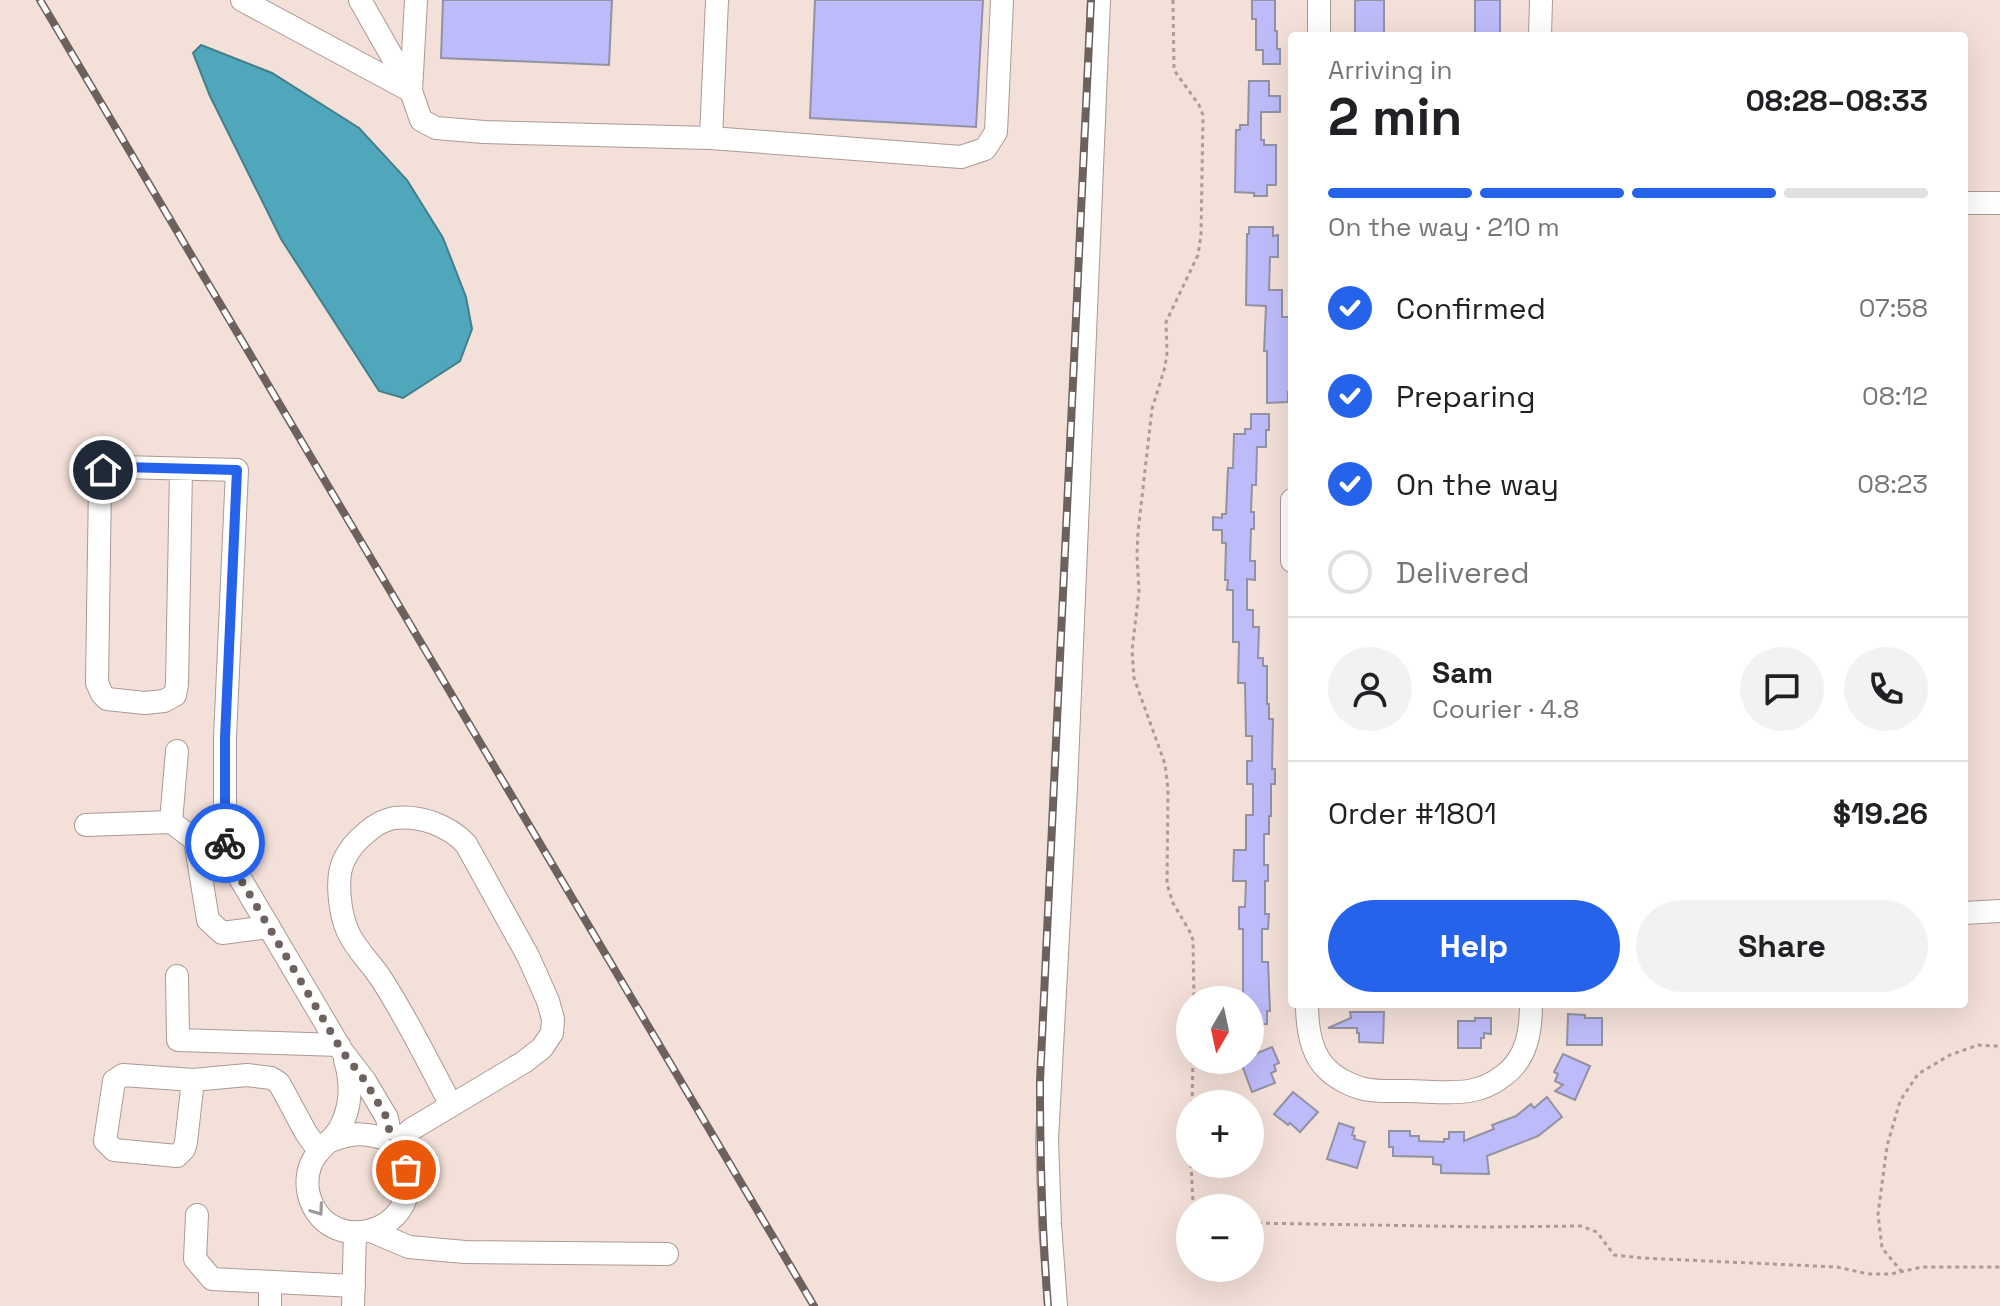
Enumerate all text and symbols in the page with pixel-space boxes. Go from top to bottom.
text: Arriving in [1328,53,1452,87]
text: 08:28–08:33 [1745,81,1928,120]
text: 2 min [1328,84,1462,150]
text: On the way · 210 m [1328,210,1560,244]
icon: check [1328,286,1372,330]
text: Confirmed [1396,289,1546,328]
text: 07:58 [1859,291,1928,325]
icon: check [1328,374,1372,418]
text: Preparing [1396,377,1535,416]
text: 08:12 [1862,379,1928,413]
pin [69,436,137,504]
icon: home [81,448,125,492]
icon: check [1328,462,1372,506]
text: On the way [1396,465,1559,504]
text: 08:23 [1857,467,1928,501]
text: Delivered [1396,553,1530,592]
button: person [1328,647,1412,731]
button: chat [1740,647,1824,731]
button: phone [1844,647,1928,731]
text: Sam [1432,653,1493,692]
text: Courier · 4.8 [1432,692,1579,726]
text: Order #1801 [1328,794,1497,833]
text: $19.26 [1833,794,1928,833]
courier [185,803,265,883]
icon: bike [203,821,247,865]
button: Help [1328,900,1620,992]
button: Share [1636,900,1928,992]
north arrow [1176,986,1264,1074]
map controls [1176,986,1264,1282]
button: + [1176,1090,1264,1178]
pin [372,1136,440,1204]
icon: bag [384,1148,428,1192]
button: − [1176,1194,1264,1282]
one-way arrow [308,1202,323,1216]

